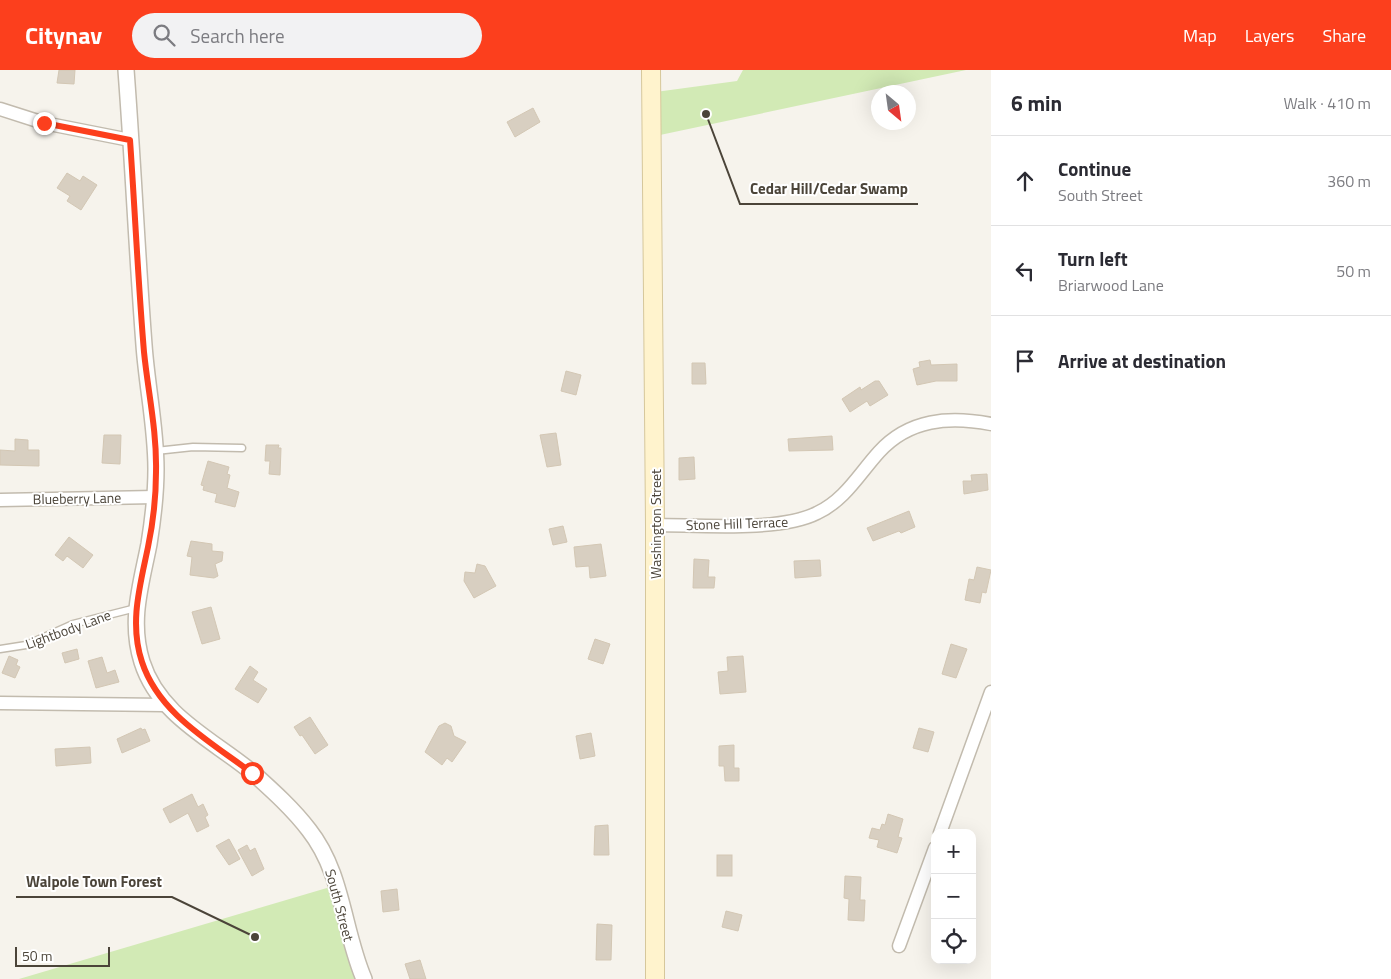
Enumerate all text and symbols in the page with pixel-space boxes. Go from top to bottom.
search box [132,13,482,58]
text: Citynav [25,17,102,53]
icon: search [150,21,178,49]
text: Search here [190,21,285,50]
text: Map [1183,22,1217,49]
text: Layers [1245,22,1294,49]
text: Share [1322,22,1366,49]
north arrow [871,85,916,130]
text: 6 min [1011,87,1062,119]
text: Walk · 410 m [1283,91,1371,115]
route end [33,112,56,135]
text: Continue [1058,154,1131,183]
icon: ahead [1011,167,1039,195]
text: 360 m [1327,169,1371,193]
callout: Cedar Hill/Cedar Swamp [740,174,918,204]
text: Cedar Hill/Cedar Swamp [750,177,908,200]
text: South Street [1058,183,1143,207]
text: Turn left [1058,244,1128,273]
icon: left [1011,257,1039,285]
text: 50 m [1336,259,1371,283]
text: Briarwood Lane [1058,273,1164,297]
text: Arrive at destination [1058,346,1226,375]
icon: arrive [1011,347,1039,375]
street label: Washington Street [645,469,666,579]
street label: Blueberry Lane [33,487,121,509]
street label: Stone Hill Terrace [685,511,789,535]
street label: Lightbody Lane [22,604,114,654]
route start [241,762,264,785]
map controls [931,829,976,964]
button: + [931,829,976,874]
callout: Walpole Town Forest [16,867,172,897]
street label: South Street [320,867,360,944]
text: Walpole Town Forest [26,870,163,893]
button: − [931,874,976,919]
button: locate [931,919,976,964]
scale bar [15,944,110,967]
text: 50 m [22,945,52,966]

